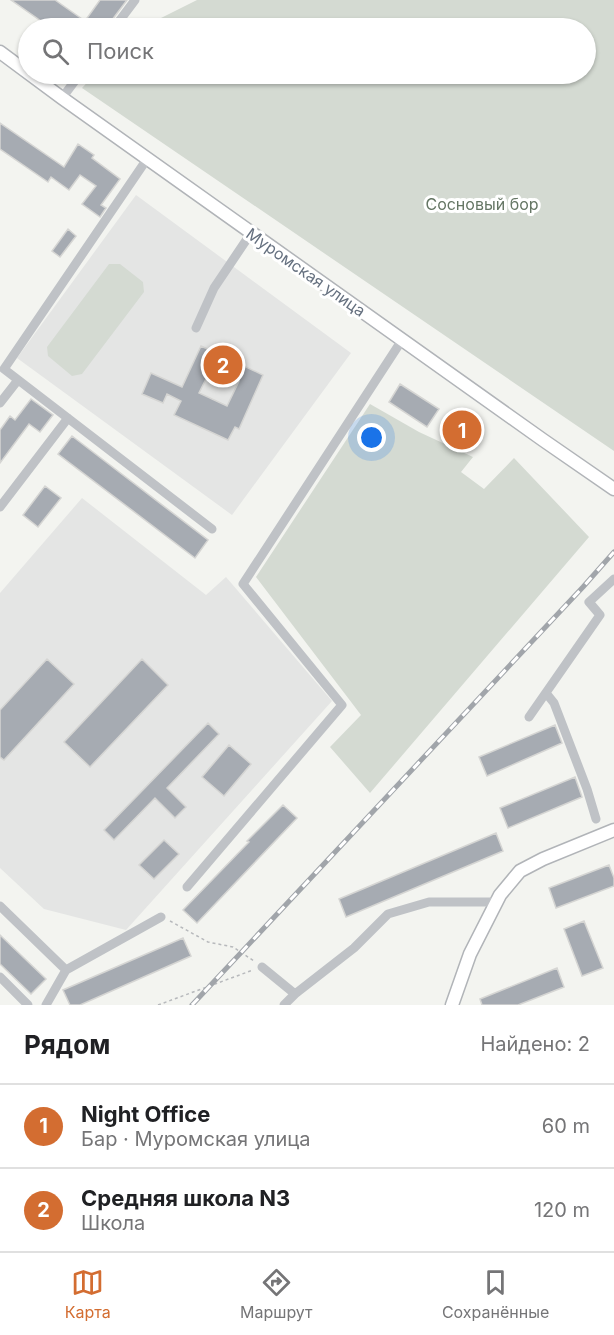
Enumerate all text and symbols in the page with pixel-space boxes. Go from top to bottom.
search box [18,18,596,84]
icon: search [39,35,72,68]
text: Поиск [87,38,154,64]
park label: Сосновый бор [425,194,539,214]
street label: Муромская улица [243,223,369,321]
pin: 2 [204,342,242,388]
pin: 1 [442,408,482,452]
your location [357,423,386,452]
text: Рядом [24,1029,110,1060]
text: Найдено: 2 [480,1032,590,1056]
text: Night Office [81,1101,210,1127]
text: 1 [39,1114,48,1138]
text: 60 m [542,1114,590,1138]
text: Бар · Муромская улица [81,1127,311,1151]
text: Средняя школа N3 [81,1185,290,1211]
text: 2 [37,1198,50,1222]
text: 120 m [534,1198,590,1222]
text: Школа [81,1211,145,1235]
tab: Карта [65,1266,111,1322]
tab: Маршрут [240,1266,313,1322]
tab: Сохранённые [442,1266,549,1322]

